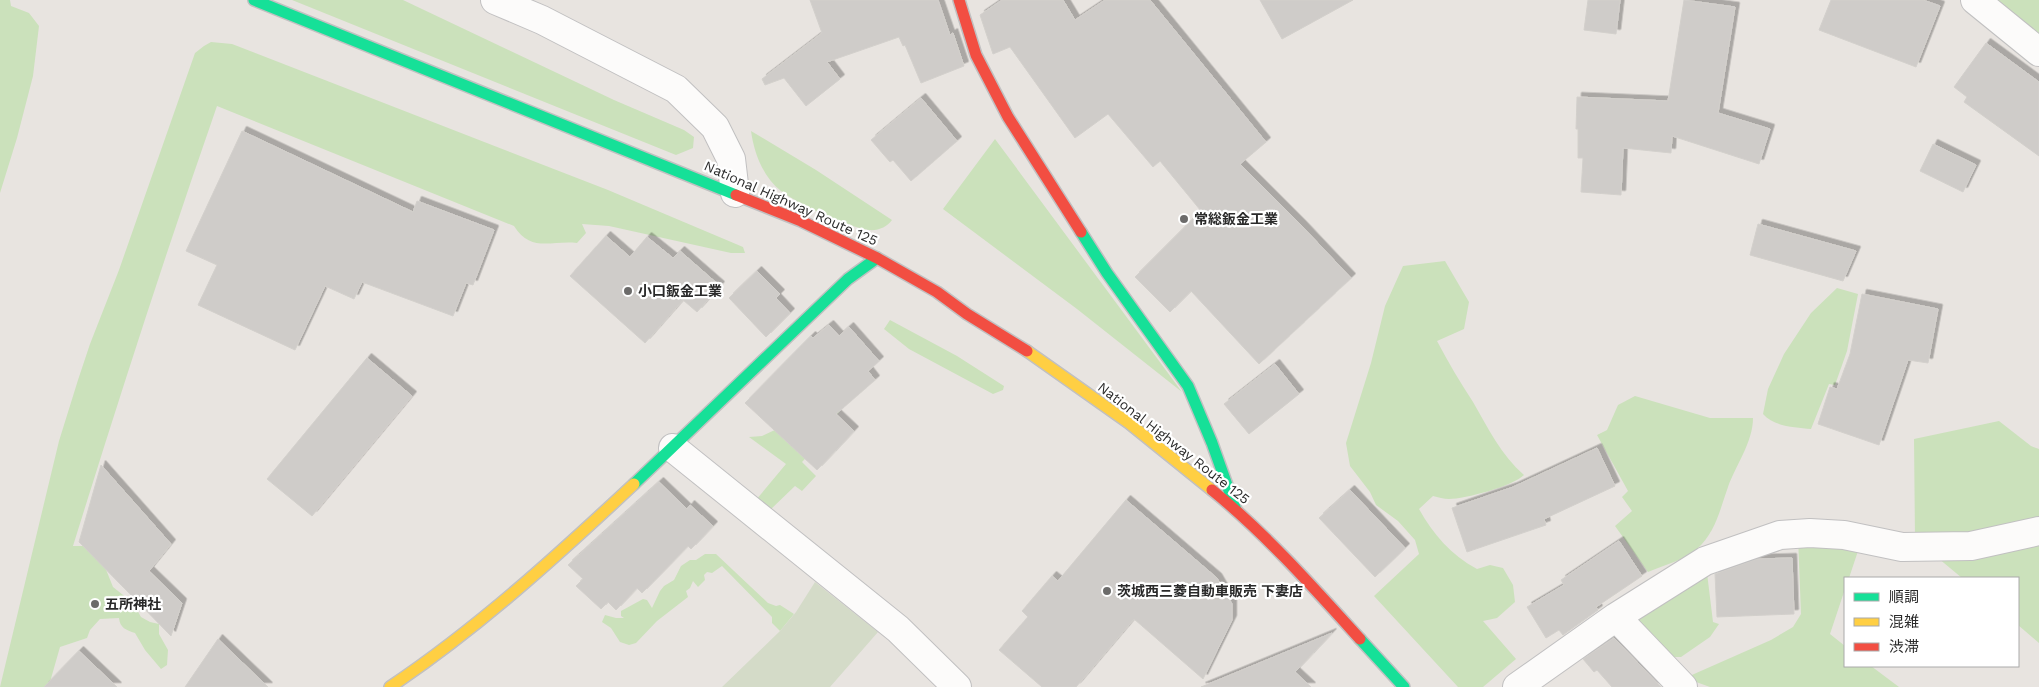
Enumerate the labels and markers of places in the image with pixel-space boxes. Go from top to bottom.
place label: 常総鈑金工業 [1194,211,1278,227]
marker: 常総鈑金工業 [1178,213,1190,225]
place label: 小口鈑金工業 [638,283,722,299]
marker: 小口鈑金工業 [622,285,634,297]
place label: 茨城西三菱自動車販売 下妻店 [1117,583,1303,599]
marker: 茨城西三菱自動車販売 下妻店 [1101,585,1113,597]
place label: 五所神社 [105,596,161,612]
marker: 五所神社 [89,598,101,610]

